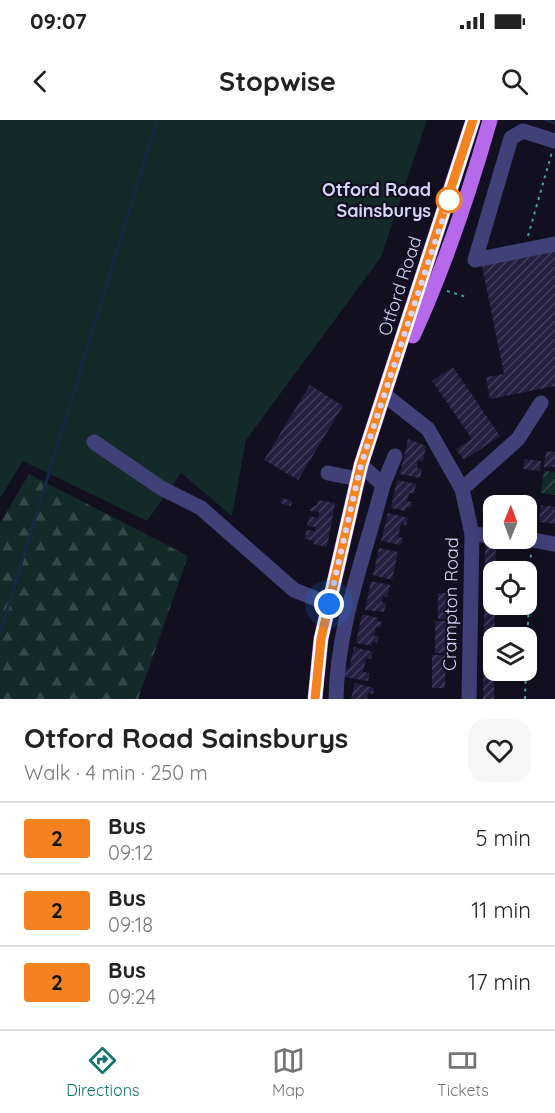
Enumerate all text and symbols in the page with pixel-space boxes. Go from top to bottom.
text: 09:07 [30,7,87,35]
text: Stopwise [219,64,336,98]
icon: back [24,65,57,98]
icon: search [498,65,531,98]
place label: Otford Road Sainsburys [322,178,431,222]
marker: Otford Road Sainsburys [436,187,462,213]
street label: Otford Road [373,233,426,338]
north arrow [483,495,537,549]
map controls [483,495,537,681]
street label: Crampton Road [438,537,463,671]
button: locate [483,561,537,615]
your location [314,589,344,619]
button: layers [483,627,537,681]
button: heart [468,719,531,782]
text: Otford Road Sainsburys [24,720,348,755]
text: Walk · 4 min · 250 m [24,760,208,785]
text: Bus [108,812,146,840]
text: 5 min [476,824,531,852]
text: 2 [51,825,63,851]
text: 09:12 [108,840,153,865]
text: Bus [108,884,146,912]
text: 11 min [471,896,531,924]
text: 2 [51,897,63,923]
text: 09:18 [108,912,153,937]
text: Bus [108,956,146,984]
text: 17 min [468,968,531,996]
text: 2 [51,969,63,995]
text: 09:24 [108,984,156,1009]
tab: Directions [66,1044,139,1100]
tab: Map [272,1044,305,1100]
tab: Tickets [437,1044,489,1100]

